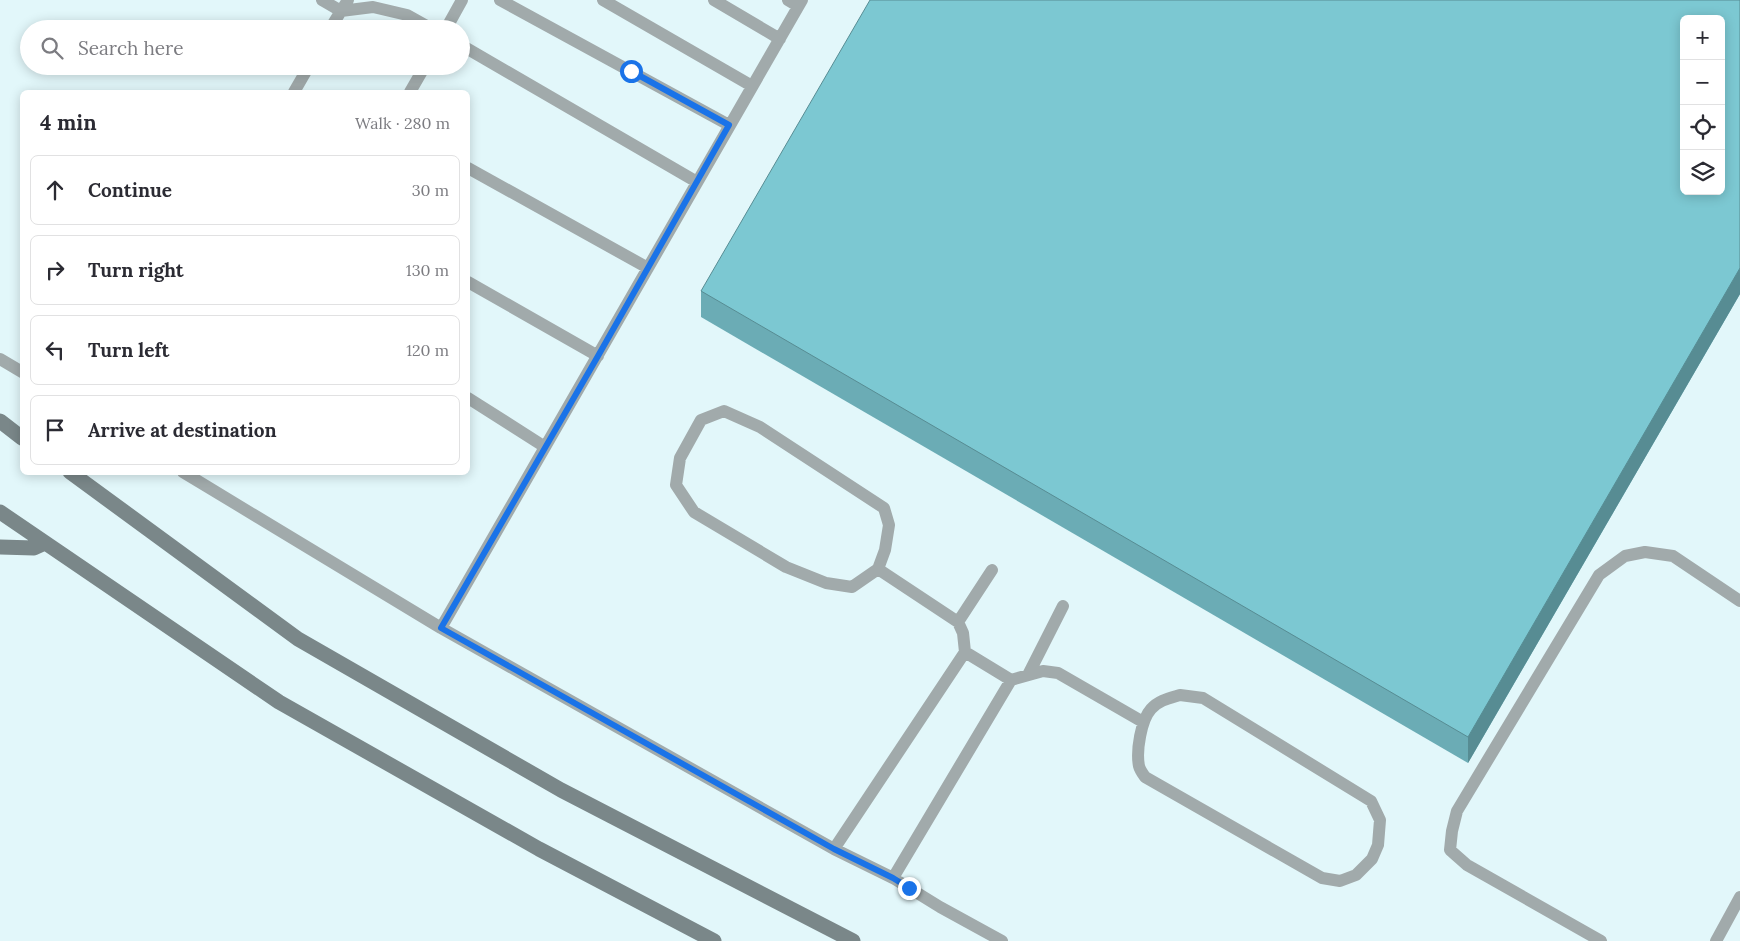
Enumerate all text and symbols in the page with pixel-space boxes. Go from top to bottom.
map controls [1680,15,1725,195]
button: + [1680,15,1725,60]
search box [20,20,470,75]
icon: search [38,34,66,62]
text: Search here [78,36,184,60]
route start [620,60,643,83]
button: − [1680,60,1725,105]
button: locate [1680,105,1725,150]
text: 4 min [40,109,97,136]
text: Walk · 280 m [355,113,450,133]
button: layers [1680,150,1725,195]
icon: ahead [41,176,69,204]
text: Continue [88,178,172,202]
text: 30 m [412,180,449,200]
icon: right [41,256,69,284]
text: Turn right [88,258,184,282]
text: 130 m [406,260,449,280]
icon: left [41,336,69,364]
text: Turn left [88,338,169,362]
text: 120 m [406,340,449,360]
icon: arrive [41,416,69,444]
text: Arrive at destination [88,418,277,442]
route end [898,877,921,900]

